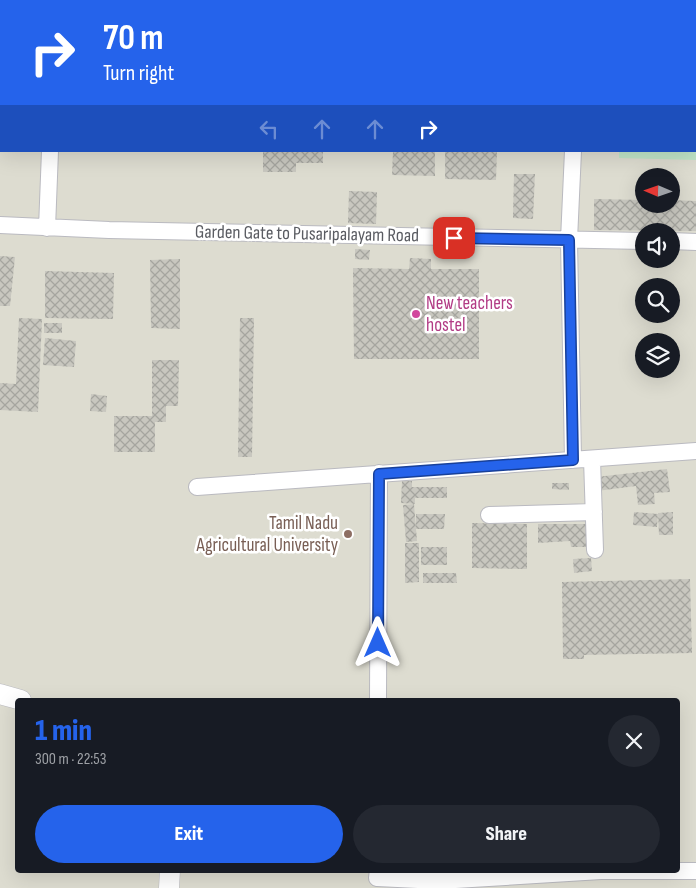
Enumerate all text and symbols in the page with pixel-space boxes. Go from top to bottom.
text: 70 m [103,17,163,60]
icon: right [20,20,85,85]
text: Turn right [103,60,174,87]
icon: left [255,115,283,143]
icon: ahead [308,115,336,143]
icon: ahead [361,115,389,143]
icon: right [414,115,442,143]
north arrow [635,168,680,212]
map controls [635,168,680,378]
pin [433,217,475,259]
street label: Garden Gate to Pusaripalayam Road [195,221,419,247]
button: sound [635,223,680,268]
icon: arrive [440,224,468,252]
button: search [635,278,680,323]
place label: New teachers hostel [426,292,513,337]
marker: New teachers hostel [410,308,422,320]
button: layers [635,333,680,378]
place label: Tamil Nadu Agricultural University [196,512,339,557]
marker: Tamil Nadu Agricultural University [342,528,354,540]
position arrow [351,616,403,668]
text: 1 min [35,713,92,749]
button: close [608,715,660,767]
text: 300 m · 22:53 [35,750,106,769]
button: Exit [35,805,343,863]
button: Share [353,805,660,863]

